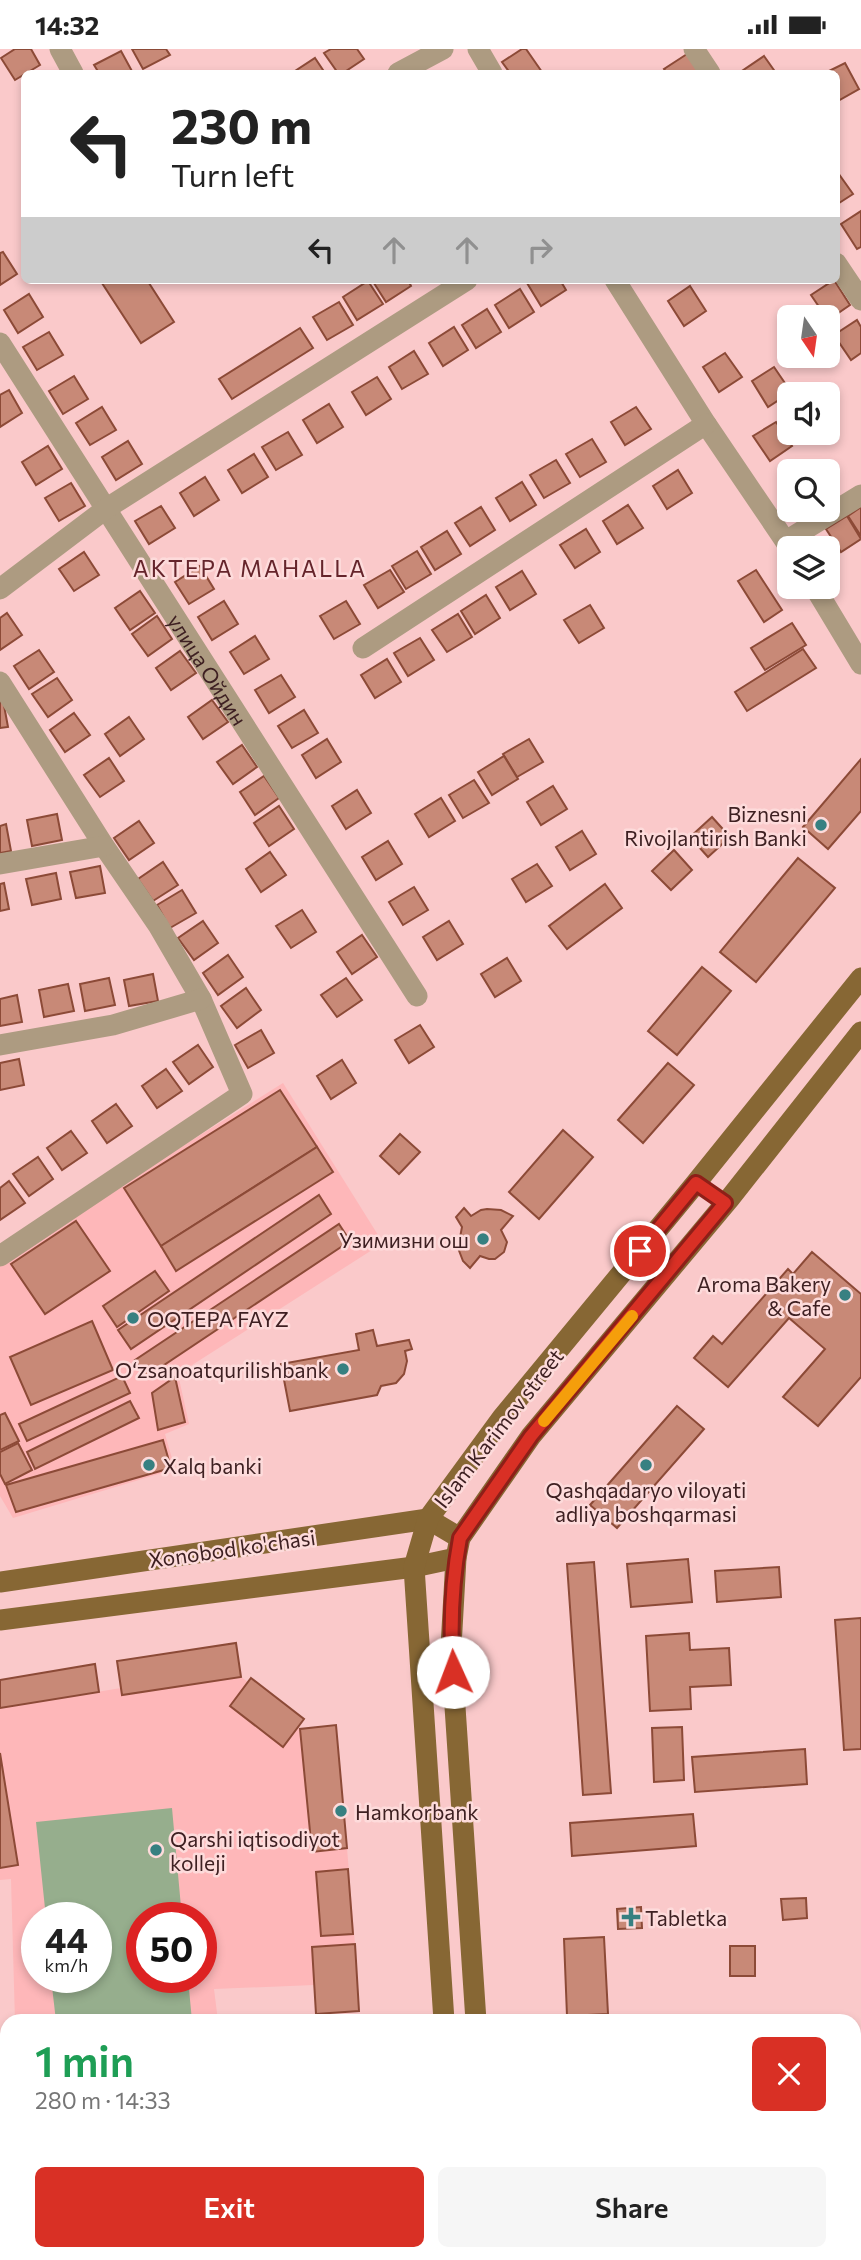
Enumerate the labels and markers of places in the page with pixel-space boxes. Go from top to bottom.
place label: Biznesni Rivojlantirish Banki [624,801,807,850]
marker: Biznesni Rivojlantirish Banki [813,817,829,833]
pin [610,1221,670,1281]
place label: Узимизни ош [339,1227,469,1252]
marker: Узимизни ош [475,1231,491,1247]
place label: Aroma Bakery & Cafe [697,1271,831,1320]
marker: Aroma Bakery & Cafe [837,1287,853,1303]
place label: OQTEPA FAYZ [147,1306,289,1331]
marker: OQTEPA FAYZ [125,1310,141,1326]
place label: Oʻzsanoatqurilishbank [115,1357,329,1382]
marker: Oʻzsanoatqurilishbank [335,1361,351,1377]
place label: Xalq banki [163,1453,262,1478]
marker: Xalq banki [141,1457,157,1473]
marker: Qashqadaryo viloyati adliya boshqarmasi [638,1457,654,1473]
place label: Qashqadaryo viloyati adliya boshqarmasi [546,1477,746,1526]
place label: Hamkorbank [355,1799,479,1824]
marker: Hamkorbank [333,1803,349,1819]
place label: Qarshi iqtisodiyot kolleji [170,1826,340,1875]
marker: Qarshi iqtisodiyot kolleji [148,1842,164,1858]
place label: Tabletka [645,1905,727,1930]
marker: Tabletka [623,1909,639,1925]

